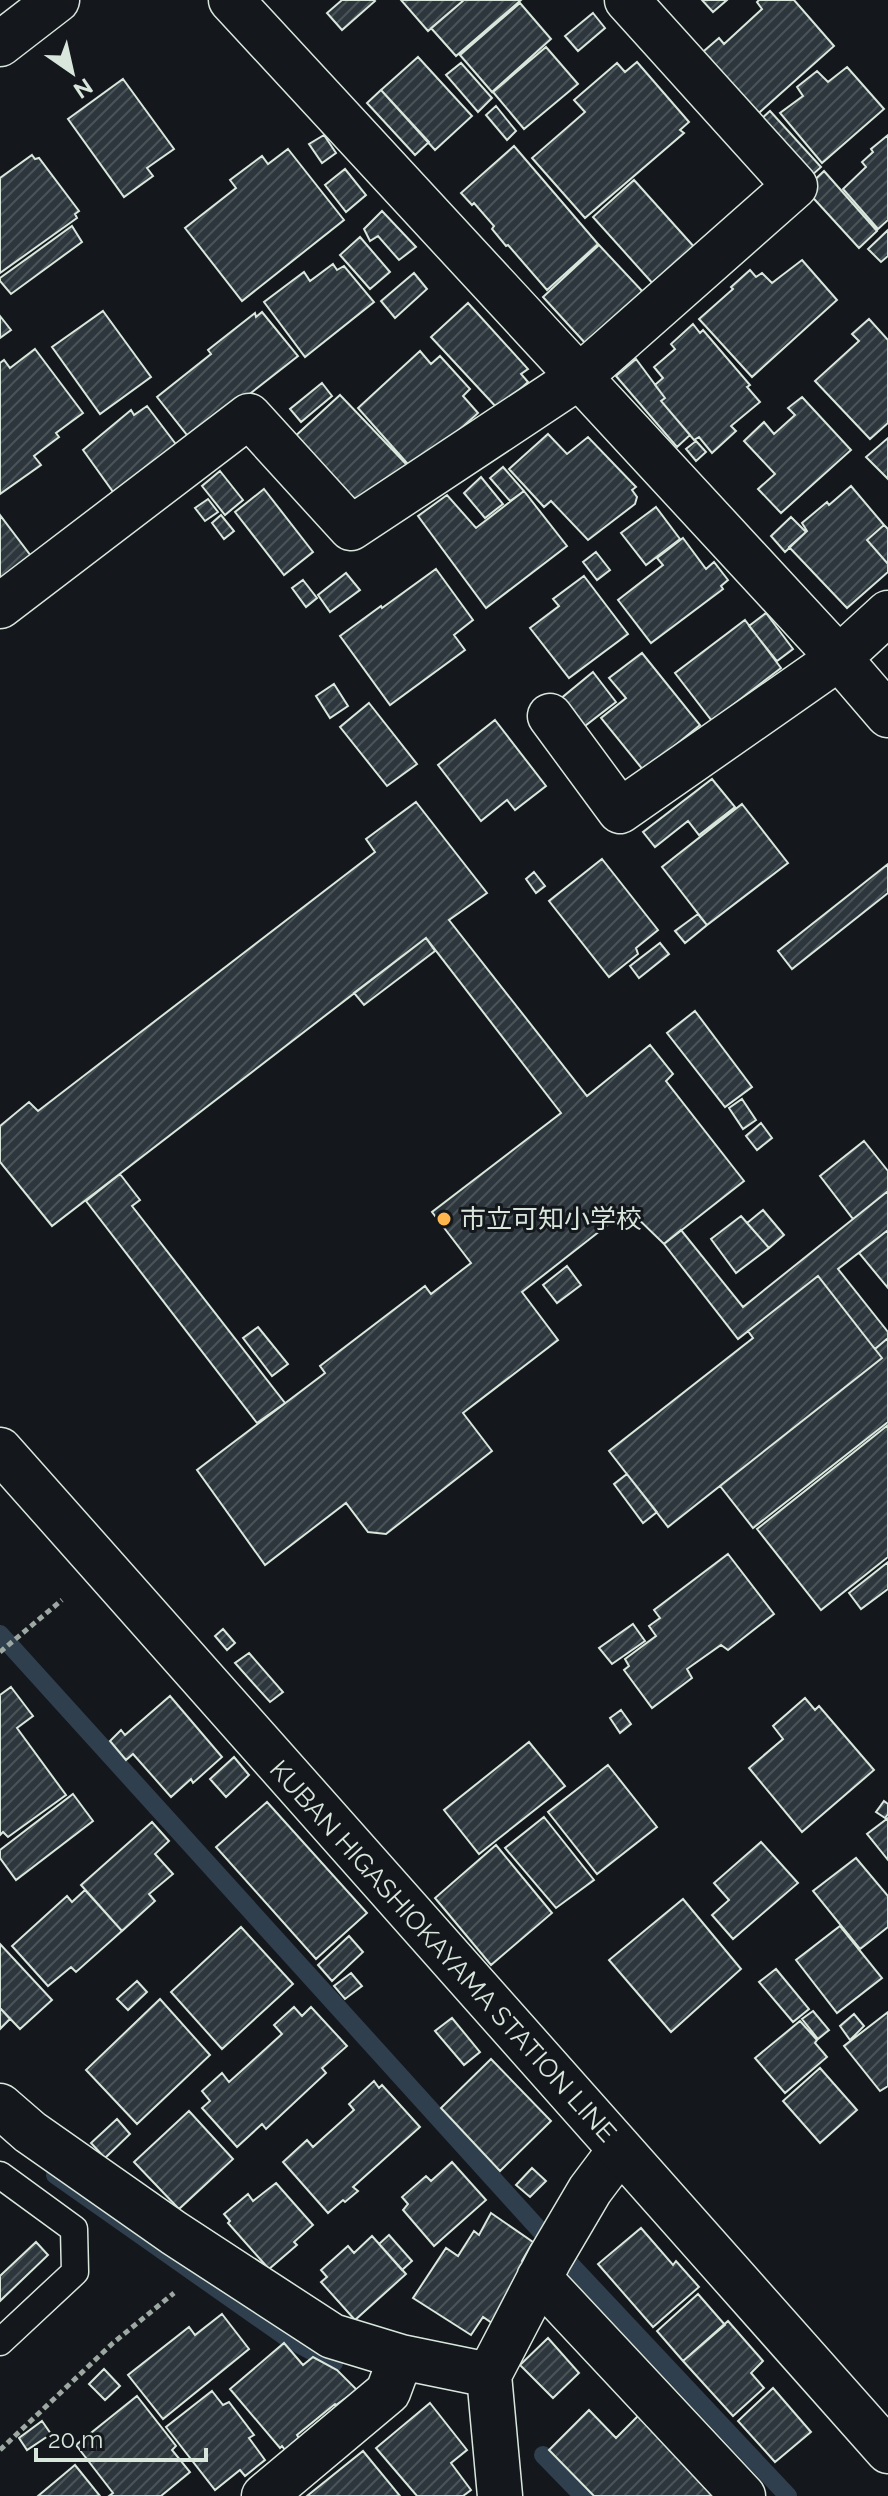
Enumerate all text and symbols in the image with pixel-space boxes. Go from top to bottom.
north arrow [32,32,112,112]
text: N [69,73,97,104]
place label: 市立可知小学校 [460,1204,642,1234]
marker: 市立可知小学校 [435,1210,453,1228]
street label: KUBAN HIGASHIOKAYAMA STATION LINE [264,1754,622,2148]
scale bar [36,2412,206,2462]
text: 20 m [48,2425,103,2454]

